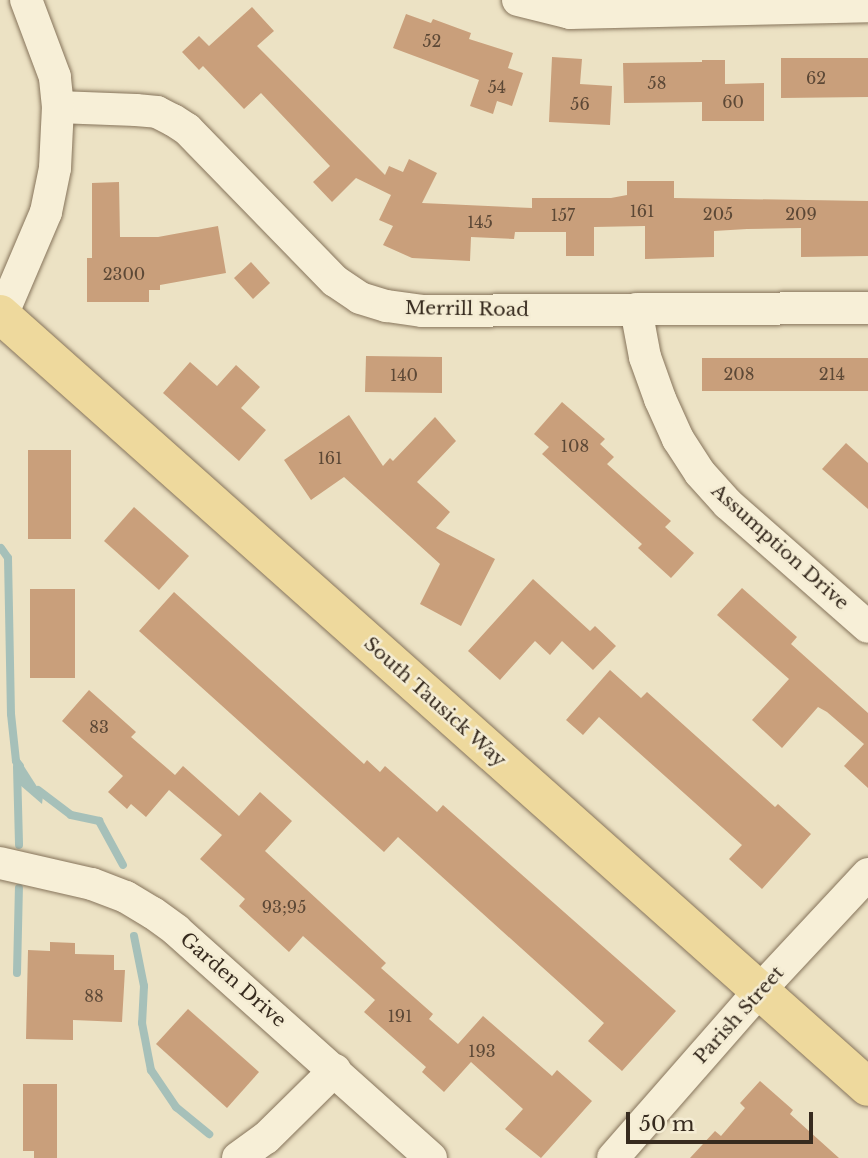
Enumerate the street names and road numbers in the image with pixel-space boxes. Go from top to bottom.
street label: Merrill Road [405,297,529,321]
street label: Assumption Drive [707,479,853,615]
street label: South Tausick Way [359,632,511,772]
street label: Garden Drive [176,928,290,1032]
street label: Parish Street [689,962,789,1068]

